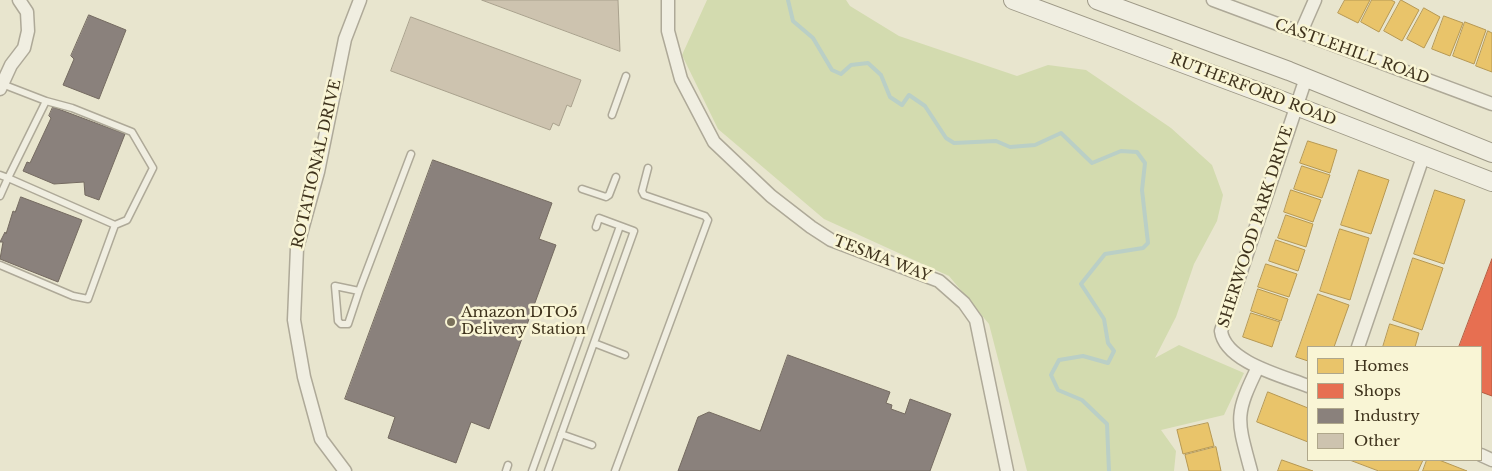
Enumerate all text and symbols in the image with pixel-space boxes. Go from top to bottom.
street label: CASTLEHILL ROAD [1272,16,1432,88]
street label: RUTHERFORD ROAD [1167,50,1339,130]
street label: ROTATIONAL DRIVE [289,78,345,250]
street label: SHERWOOD PARK DRIVE [1215,124,1297,330]
street label: TESMA WAY [831,232,933,286]
place label: Amazon DTO5 Delivery Station [461,304,586,339]
marker: Amazon DTO5 Delivery Station [445,316,457,328]
legend [1307,346,1482,461]
text: Homes [1354,356,1409,375]
text: Shops [1354,381,1401,400]
text: Industry [1354,406,1420,425]
text: Other [1354,431,1400,450]

